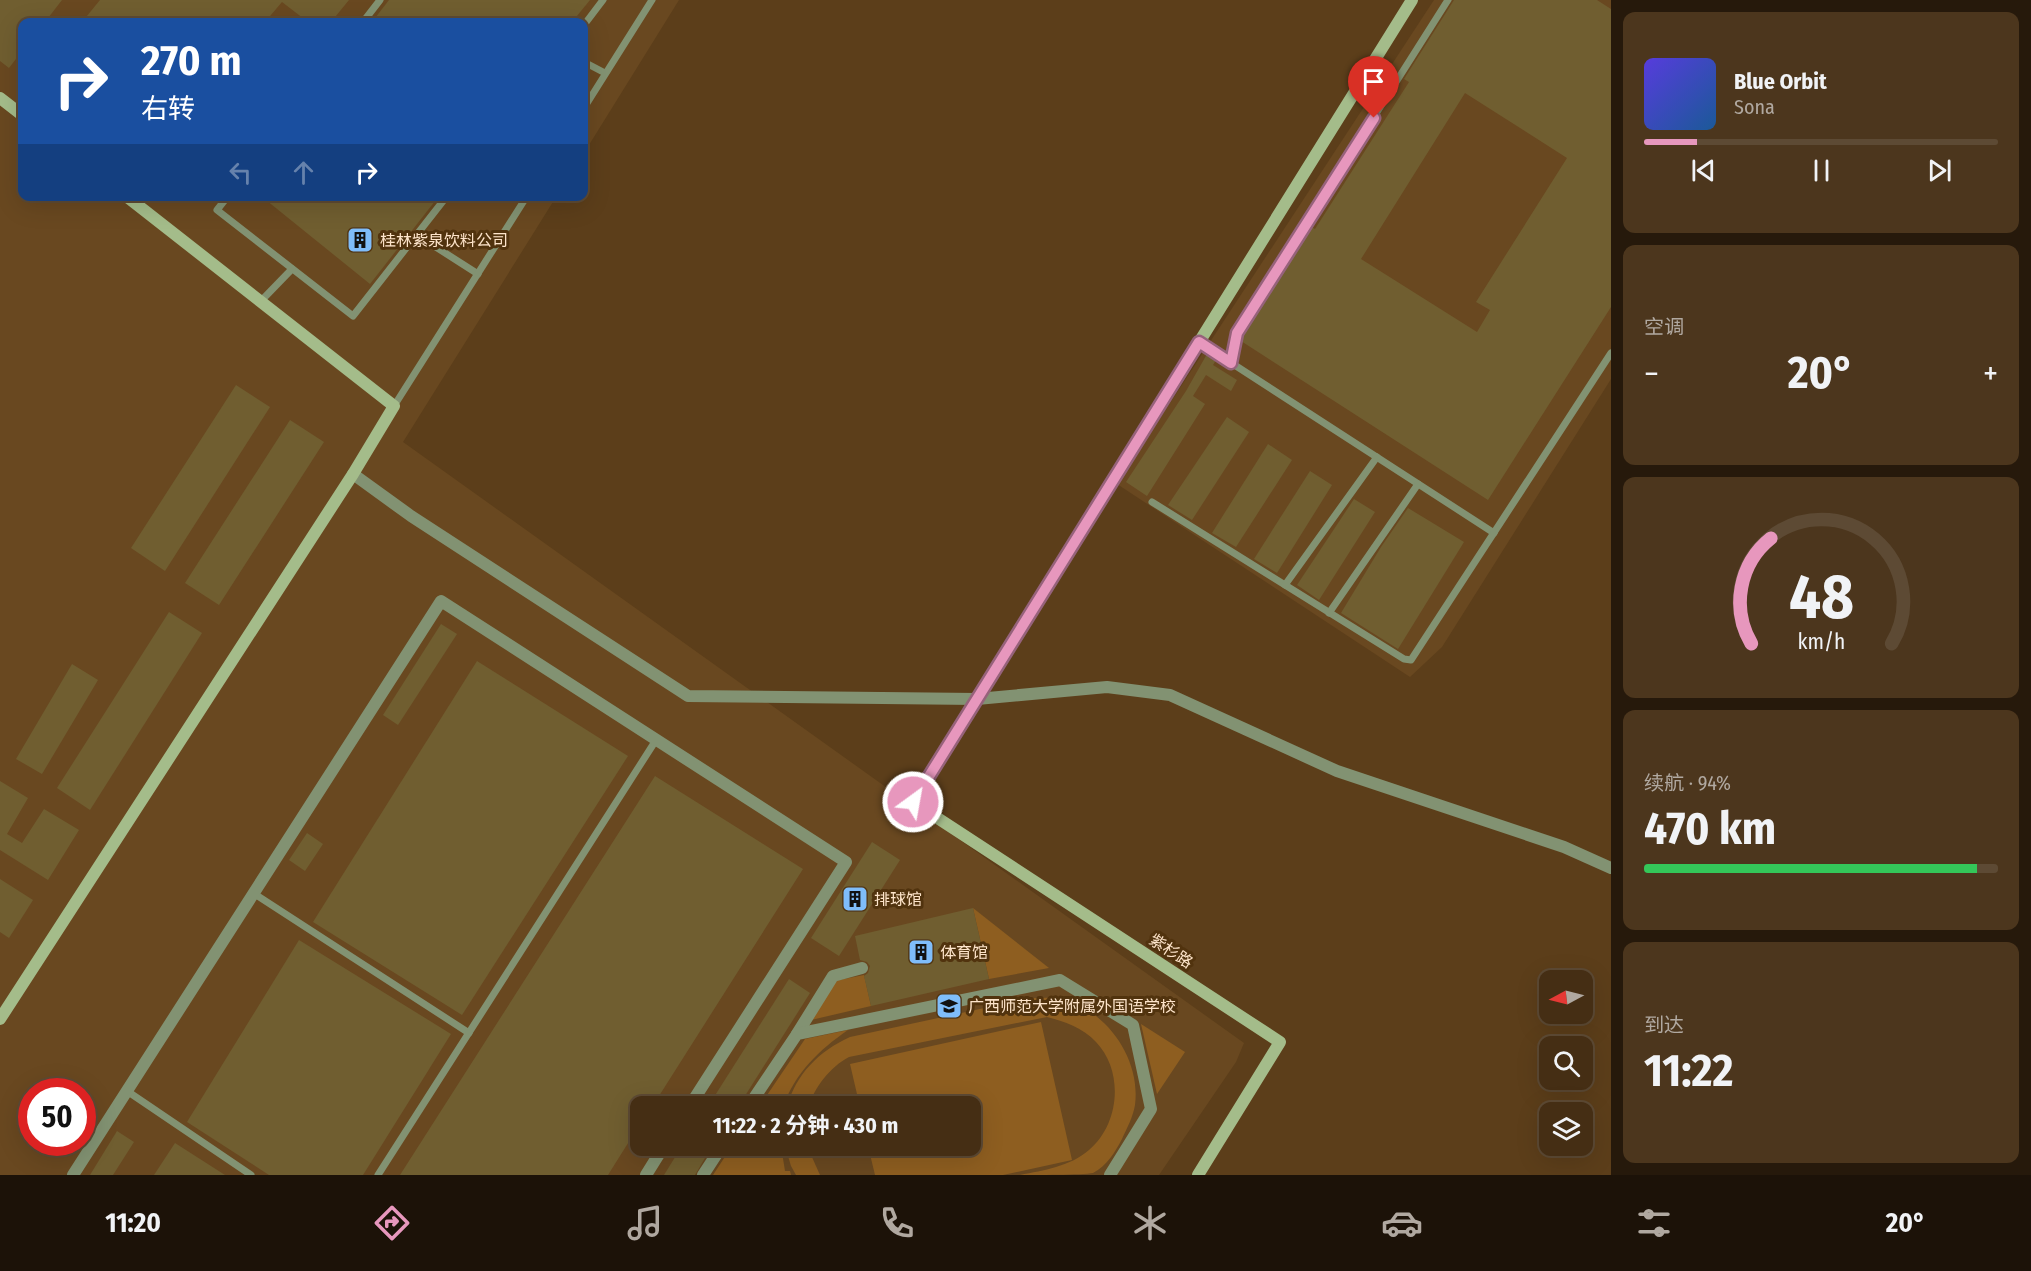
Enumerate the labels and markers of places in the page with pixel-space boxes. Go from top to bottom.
pin [1348,56,1399,118]
building icon: 桂林紫泉饮料公司 [345,225,375,255]
place label: 桂林紫泉饮料公司 [380,231,508,250]
building icon: 排球馆 [840,884,870,914]
place label: 排球馆 [874,890,922,909]
building icon: 体育馆 [906,937,936,967]
place label: 体育馆 [940,943,988,962]
school or university icon: 广西师范大学附属外国语学校 [934,991,964,1021]
place label: 广西师范大学附属外国语学校 [968,997,1176,1016]

